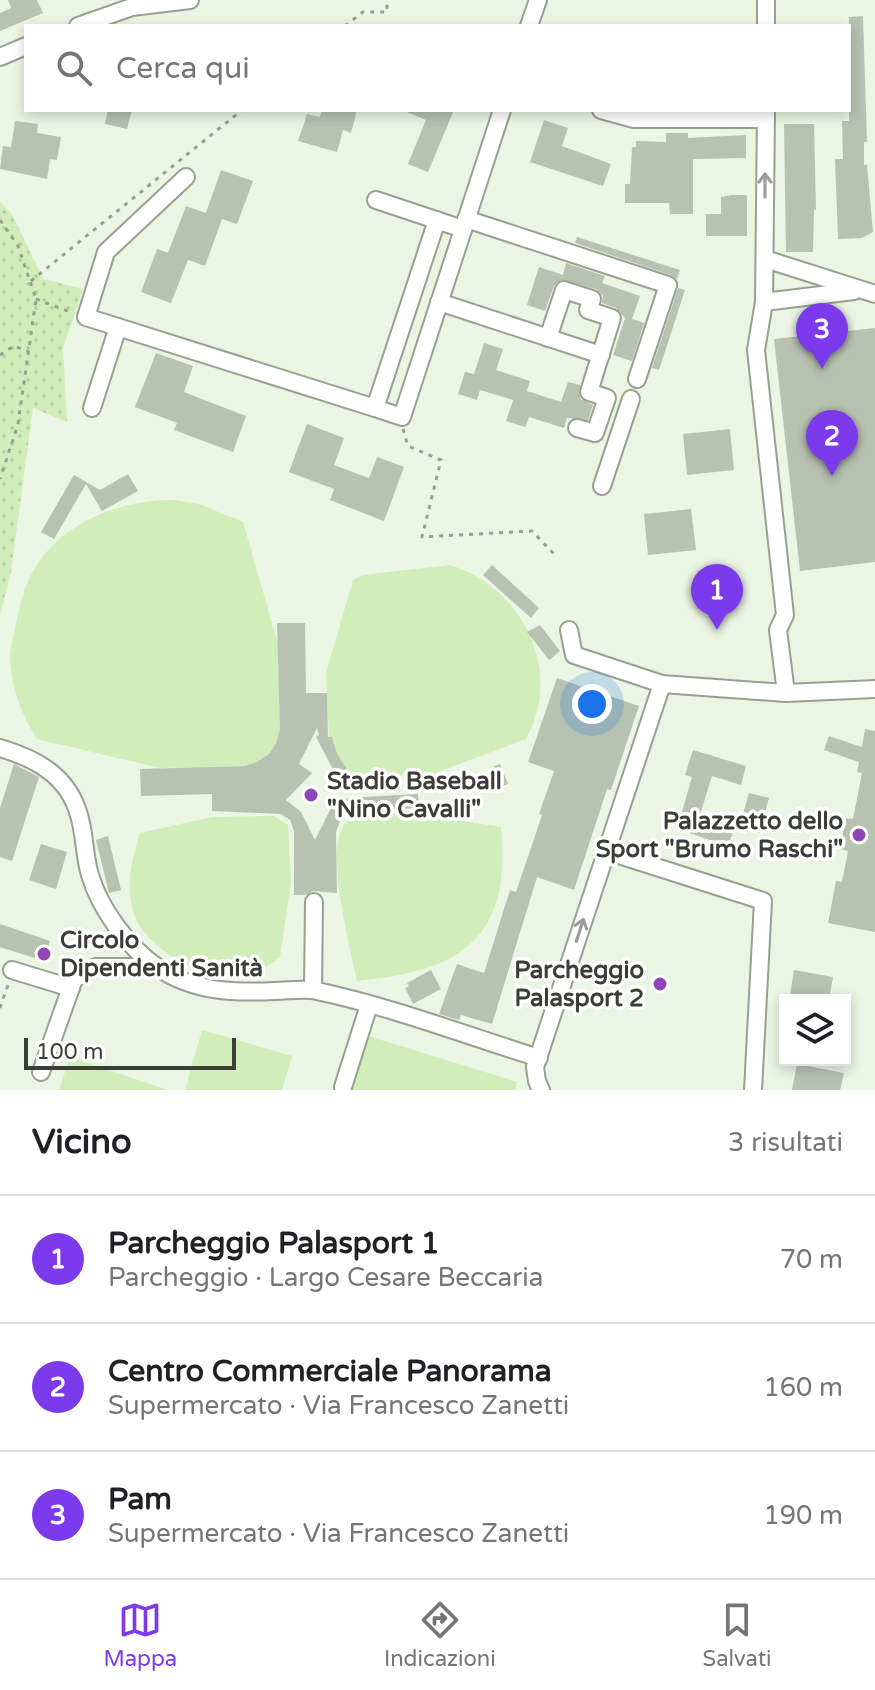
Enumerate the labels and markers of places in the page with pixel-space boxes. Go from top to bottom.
pin: 3 [796,303,848,369]
pin: 2 [806,410,858,476]
pin: 1 [691,564,743,630]
place label: Stadio Baseball "Nino Cavalli" [327,767,502,824]
marker: Stadio Baseball "Nino Cavalli" [302,786,320,804]
place label: Palazzetto dello Sport "Brumo Raschi" [596,807,843,864]
marker: Palazzetto dello Sport "Brumo Raschi" [850,826,868,844]
place label: Circolo Dipendenti Sanità [60,926,263,983]
marker: Circolo Dipendenti Sanità [35,945,53,963]
place label: Parcheggio Palasport 2 [514,956,644,1013]
marker: Parcheggio Palasport 2 [651,975,669,993]

